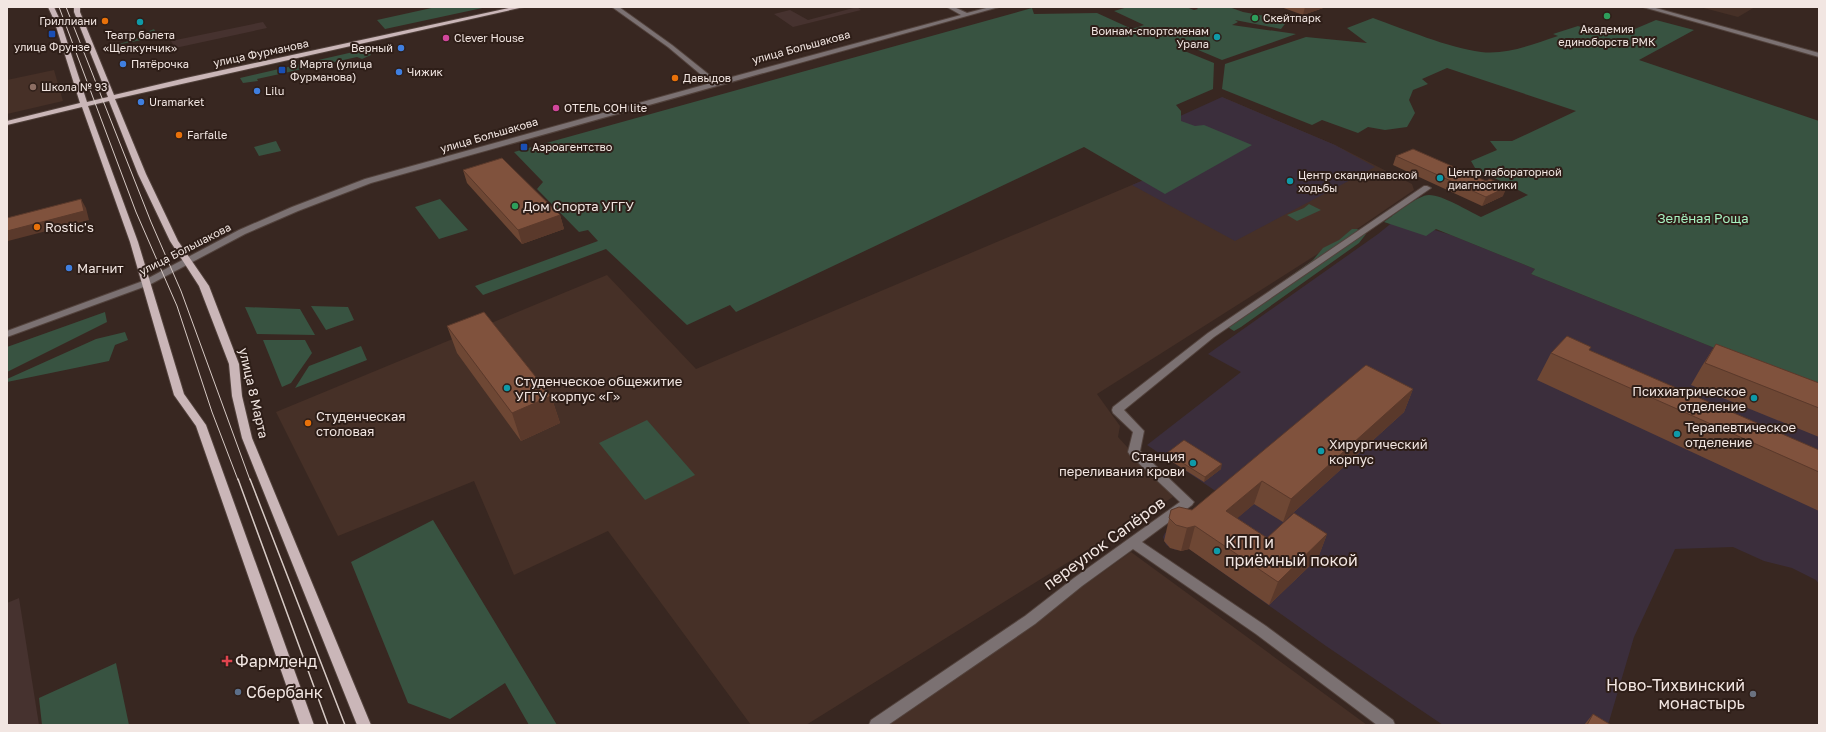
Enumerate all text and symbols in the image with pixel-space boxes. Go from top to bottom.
place label: Скейтпарк [1263,11,1322,24]
marker: Академия единоборств РМК [1602,11,1612,21]
marker: Скейтпарк [1250,13,1260,23]
place label: Гриллиани [39,14,97,27]
marker: Гриллиани [100,16,110,26]
marker: Театр балета «Щелкунчик» [135,17,145,27]
place label: Академия единоборств РМК [1558,22,1656,48]
place label: Воинам-спортсменам Урала [1091,24,1209,50]
street label: улица Большакова [750,27,851,66]
place label: Театр балета «Щелкунчик» [103,28,177,54]
marker: улица Фрунзе [47,29,57,39]
place label: Clever House [454,31,524,44]
marker: Воинам-спортсменам Урала [1212,32,1222,42]
marker: Clever House [441,33,451,43]
street label: улица Фурманова [212,36,310,69]
place label: улица Фрунзе [14,40,90,53]
place label: Верный [351,41,393,54]
marker: Верный [396,43,406,53]
place label: Пятёрочка [131,57,189,70]
place label: 8 Марта (улица Фурманова) [290,57,372,83]
marker: Пятёрочка [118,59,128,69]
marker: 8 Марта (улица Фурманова) [277,65,287,75]
place label: Чижик [407,65,444,78]
marker: Чижик [394,67,404,77]
place label: Давыдов [683,71,731,84]
marker: Давыдов [670,73,680,83]
place label: Школа № 93 [41,80,108,93]
marker: Школа № 93 [28,82,38,92]
place label: Lilu [265,84,284,97]
marker: Lilu [252,86,262,96]
place label: Uramarket [149,95,204,108]
marker: Uramarket [136,97,146,107]
place label: ОТЕЛЬ СОН lite [564,101,647,114]
marker: ОТЕЛЬ СОН lite [551,103,561,113]
street label: улица Большакова [438,114,539,155]
place label: Farfalle [187,128,227,141]
marker: Farfalle [174,130,184,140]
place label: Аэроагентство [532,140,613,153]
marker: Аэроагентство [519,142,529,152]
place label: Центр лабораторной диагностики [1448,165,1562,191]
place label: Центр скандинавской ходьбы [1298,168,1417,194]
marker: Центр лабораторной диагностики [1435,173,1445,183]
marker: Центр скандинавской ходьбы [1285,176,1295,186]
place label: Дом Спорта УГГУ [523,198,634,214]
marker: Дом Спорта УГГУ [510,201,520,211]
park label: Зелёная Роща [1657,210,1749,226]
place label: Rostic's [45,219,94,235]
street label: улица Большакова [137,220,233,277]
marker: Rostic's [32,222,42,232]
place label: Магнит [77,260,124,276]
marker: Магнит [64,263,74,273]
street label: улица 8 Марта [236,346,272,440]
place label: Студенческое общежитие УГГУ корпус «Г» [515,373,682,404]
marker: Студенческое общежитие УГГУ корпус «Г» [502,383,512,393]
place label: Психиатрическое отделение [1632,383,1746,414]
marker: Психиатрическое отделение [1749,393,1759,403]
place label: Студенческая столовая [316,408,406,439]
marker: Студенческая столовая [303,418,313,428]
place label: Терапевтическое отделение [1685,419,1796,450]
marker: Терапевтическое отделение [1672,429,1682,439]
place label: Хирургический корпус [1329,436,1428,467]
marker: Хирургический корпус [1316,446,1326,456]
place label: Станция переливания крови [1059,448,1185,479]
marker: Станция переливания крови [1188,458,1198,468]
street label: переулок Сапёров [1039,492,1169,594]
place label: КПП и приёмный покой [1225,532,1358,570]
marker: КПП и приёмный покой [1212,546,1222,556]
place label: Фармленд [235,651,318,671]
marker: Фармленд [222,656,232,666]
place label: Ново-Тихвинский монастырь [1606,675,1745,713]
place label: Сбербанк [246,682,323,702]
marker: Сбербанк [233,687,243,697]
marker: Ново-Тихвинский монастырь [1748,689,1758,699]

